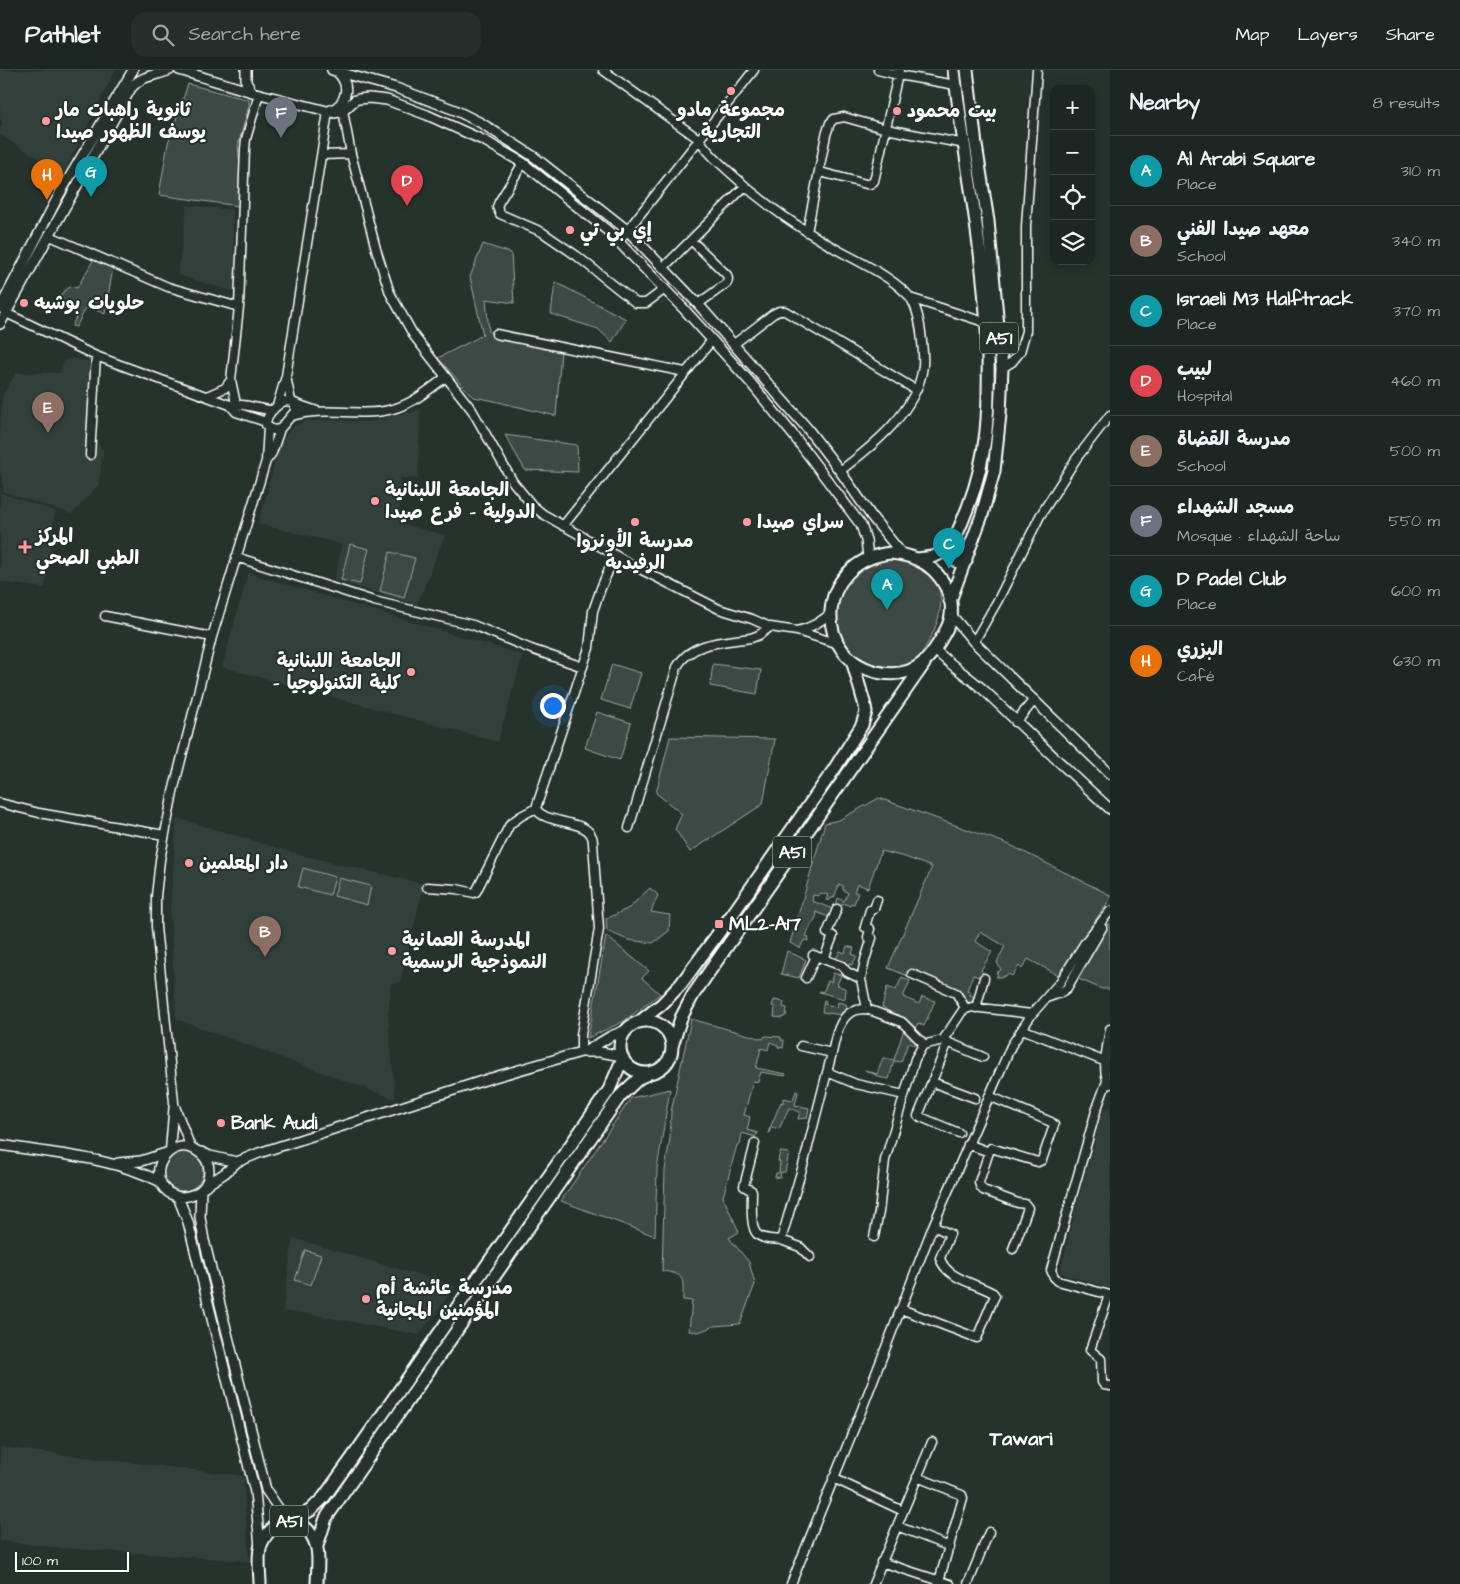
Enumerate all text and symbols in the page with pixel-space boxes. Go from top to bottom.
search box [131,12,481,57]
text: Pathlet [25,18,101,52]
icon: search [149,21,177,49]
text: Search here [189,21,301,48]
text: Map [1235,22,1269,47]
text: Layers [1297,22,1358,47]
text: Share [1386,22,1435,47]
marker: مجموعة مادو التجارية [725,85,737,97]
map controls [1050,85,1095,265]
button: + [1050,85,1095,130]
text: Nearby [1130,88,1200,117]
text: 8 results [1373,92,1440,114]
place label: ثانوية راهبات مار يوسف الظهور صيدا [54,97,207,146]
pin: F [265,97,297,138]
place label: مجموعة مادو التجارية [675,97,785,146]
place label: بيت محمود [907,98,997,125]
marker: بيت محمود [891,105,903,117]
marker: ثانوية راهبات مار يوسف الظهور صيدا [40,115,52,127]
button: − [1050,130,1095,175]
text: Al Arabi Square [1177,146,1315,173]
pin: G [75,156,107,197]
pin: H [31,159,63,200]
text: A [1141,160,1151,182]
text: 310 m [1401,160,1440,182]
pin: D [391,165,423,206]
text: Place [1177,173,1217,195]
button: locate [1050,175,1095,220]
text: معهد صيدا الفني [1177,216,1309,243]
place label: إي بي تي [580,217,652,246]
button: layers [1050,220,1095,265]
marker: إي بي تي [564,224,576,236]
text: B [1140,230,1152,252]
text: 340 m [1392,230,1440,252]
text: School [1177,245,1226,267]
text: Israeli M3 Halftrack [1177,286,1353,313]
place label: حلويات بوشيه [34,290,144,317]
marker: حلويات بوشيه [18,297,30,309]
text: C [1140,300,1152,322]
text: 370 m [1393,300,1440,322]
text: Place [1177,313,1217,335]
road number: A51 [980,322,1018,354]
text: لبيب [1177,356,1212,383]
text: D [1141,370,1151,392]
text: 460 m [1390,370,1440,392]
text: Hospital [1177,385,1232,407]
pin: E [32,392,64,433]
text: مدرسة القضاة [1177,426,1291,453]
text: E [1141,440,1151,462]
text: 500 m [1390,440,1440,462]
text: School [1177,455,1226,477]
place label: الجامعة اللبنانية الدولية - فرع صيدا [385,477,535,526]
text: مسجد الشهداء [1177,494,1294,521]
marker: الجامعة اللبنانية الدولية - فرع صيدا [369,495,381,507]
place label: سراي صيدا [757,509,844,536]
text: F [1140,510,1152,532]
text: 550 m [1388,510,1440,532]
marker: مدرسة الأونروا الرفيدية [629,516,641,528]
marker: سراي صيدا [741,516,753,528]
place label: المركز الطبي الصحي [34,523,139,574]
text: Mosque · ساحة الشهداء [1177,525,1341,547]
place label: مدرسة الأونروا الرفيدية [577,528,693,577]
pin: C [933,528,965,569]
marker: المركز الطبي الصحي [18,540,32,554]
text: D Padel Club [1177,566,1286,593]
pin: A [871,569,903,610]
text: G [1140,580,1152,602]
text: 600 m [1391,580,1440,602]
text: Place [1177,593,1217,615]
text: البزري [1177,636,1223,663]
place label: الجامعة اللبنانية - كلية التكنولوجيا [273,648,402,697]
text: H [1141,650,1151,672]
text: 630 m [1393,650,1440,672]
text: Café [1177,665,1215,687]
marker: الجامعة اللبنانية - كلية التكنولوجيا [405,666,417,678]
your location [540,693,566,719]
road number: A51 [773,836,811,868]
place label: دار المعلمين [199,850,288,877]
marker: دار المعلمين [183,857,195,869]
place label: ML2-A17 [729,911,801,938]
pin: B [249,916,281,957]
marker: ML2-A17 [713,918,725,930]
place label: المدرسة العمانية النموذجية الرسمية [402,927,547,976]
marker: المدرسة العمانية النموذجية الرسمية [386,945,398,957]
place label: Bank Audi [231,1110,318,1137]
marker: Bank Audi [215,1117,227,1129]
place label: مدرسة عائشة أم المؤمنين المجانية [376,1275,513,1324]
marker: مدرسة عائشة أم المؤمنين المجانية [360,1293,372,1305]
district label: Tawari [988,1425,1053,1453]
road number: A51 [270,1505,308,1536]
scale bar [15,1549,129,1572]
text: 100 m [22,1551,58,1571]

